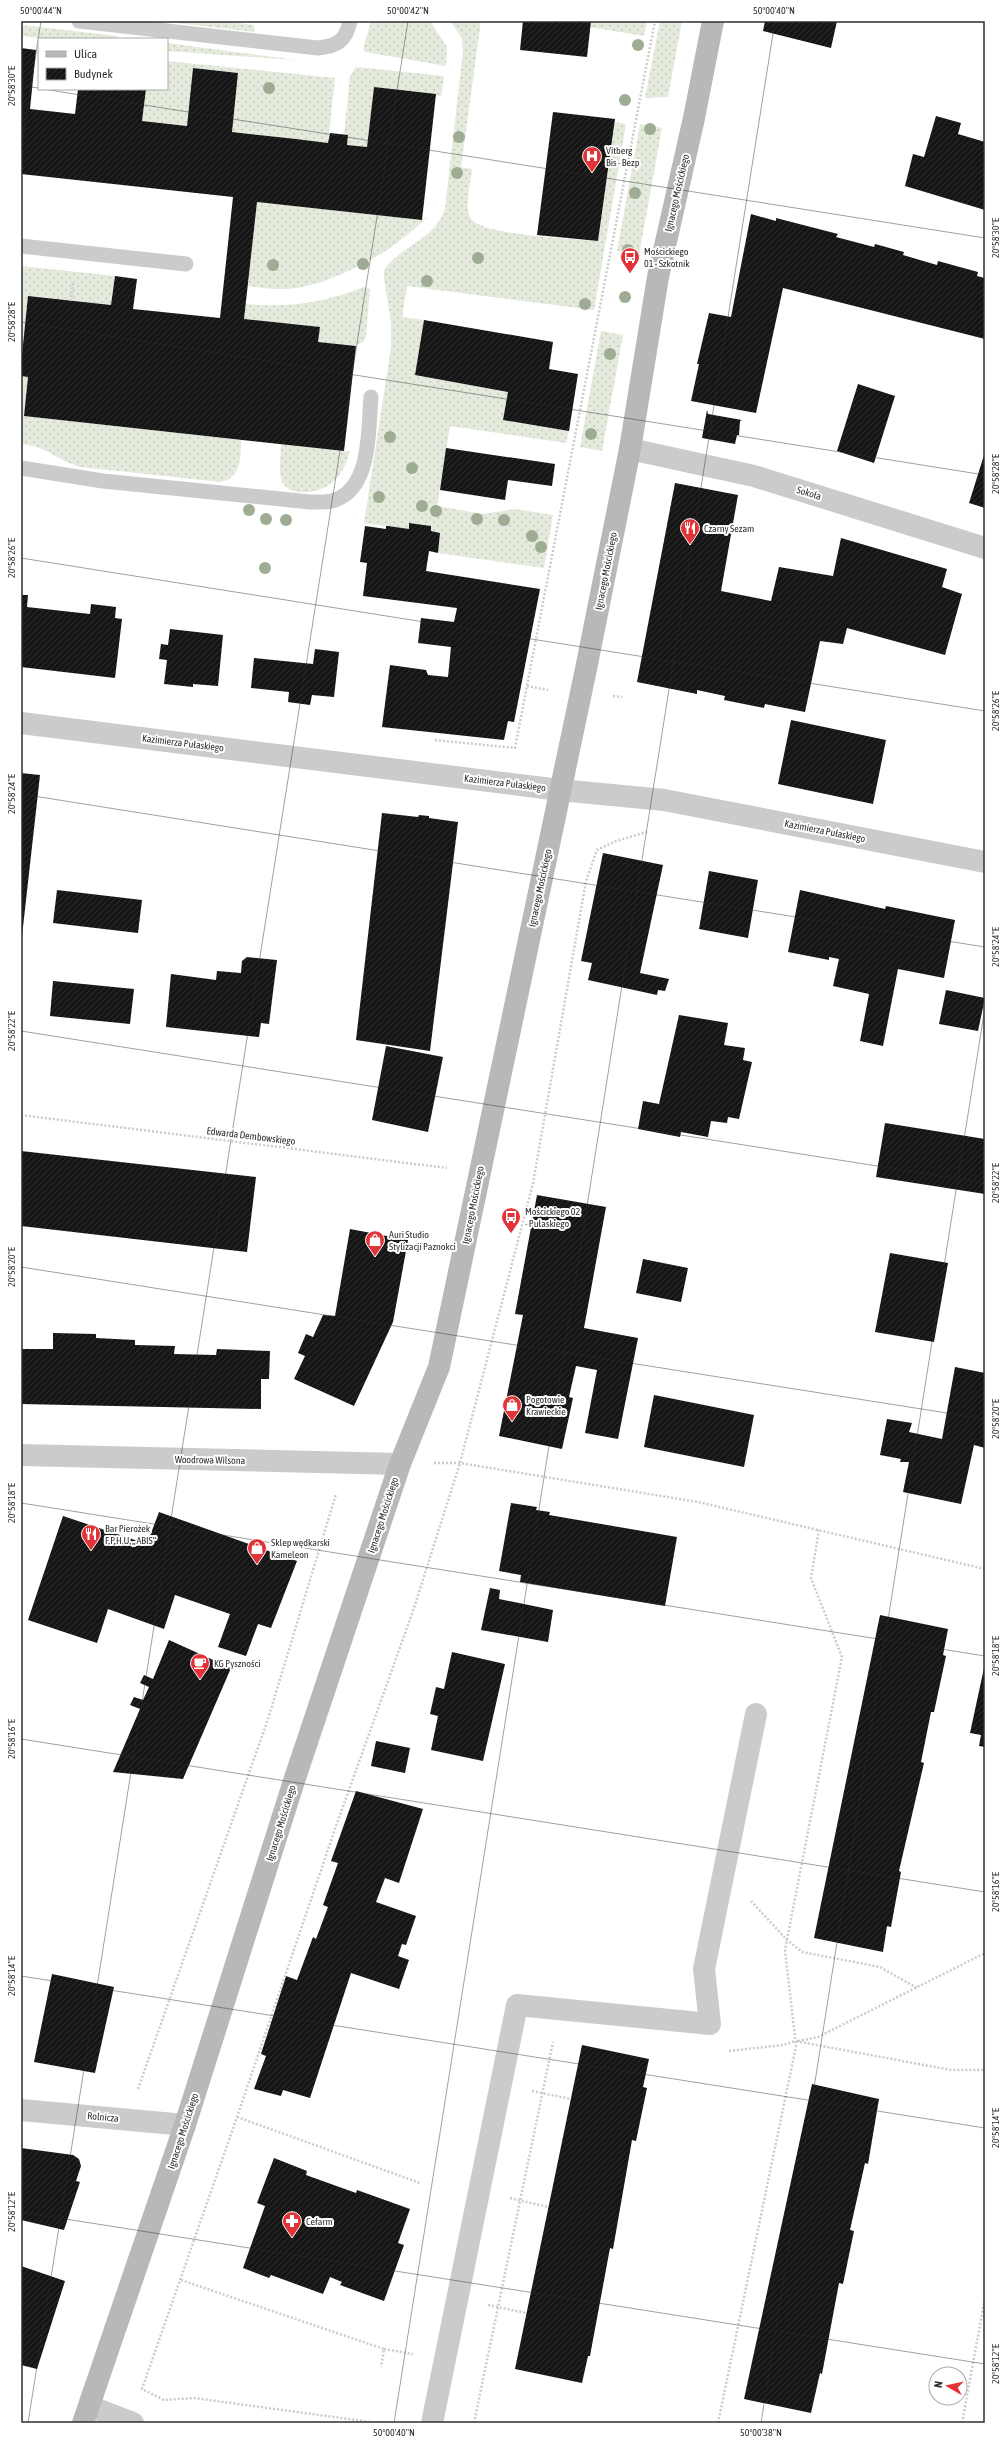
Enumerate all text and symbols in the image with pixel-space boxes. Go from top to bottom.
text: 50°00'44"N [20,5,62,16]
text: 50°00'42"N [387,5,429,16]
text: 50°00'40"N [753,5,795,16]
legend [38,38,168,90]
text: Ulica [74,47,97,61]
text: 20°58'30"E [6,65,17,106]
text: Budynek [74,67,113,81]
hospital icon: Vitberg Bis - Bezp [581,145,603,173]
place label: Vitberg Bis - Bezp [606,145,640,168]
street label: Ignacego Mościckiego [663,153,691,233]
text: 20°58'30"E [990,217,1001,258]
bus stop icon: Mościckiego 01 - Szkotnik [619,246,641,274]
place label: Mościckiego 01 - Szkotnik [644,246,690,269]
text: 20°58'28"E [6,301,17,342]
text: 20°58'28"E [990,453,1001,494]
street label: Sokoła [795,484,823,502]
restaurant icon: Czarny Sezam [679,517,701,545]
place label: Czarny Sezam [704,523,754,534]
street label: Ignacego Mościckiego [593,531,619,611]
text: 20°58'26"E [6,537,17,578]
text: 20°58'26"E [990,690,1001,731]
street label: Kazimierza Pułaskiego [142,733,225,754]
text: 20°58'24"E [6,773,17,814]
street label: Kazimierza Pułaskiego [464,773,547,794]
street label: Kazimierza Pułaskiego [784,818,867,844]
street label: Ignacego Mościckiego [526,848,554,928]
text: 20°58'24"E [990,926,1001,967]
text: 20°58'22"E [6,1010,17,1051]
street label: Edwarda Dembowskiego [206,1125,296,1147]
text: 20°58'22"E [990,1162,1001,1203]
street label: Ignacego Mościckiego [460,1165,486,1245]
bus stop icon: Mościckiego 02 - Pułaskiego [500,1206,522,1234]
place label: Mościckiego 02 - Pułaskiego [525,1206,580,1229]
shop icon: Auri Studio Stylizacji Paznokci [364,1229,386,1257]
place label: Auri Studio Stylizacji Paznokci [389,1229,456,1252]
text: 20°58'20"E [6,1246,17,1287]
shop icon: Pogotowie Krawieckie [501,1394,523,1422]
place label: Pogotowie Krawieckie [526,1394,566,1417]
text: 20°58'20"E [990,1398,1001,1439]
street label: Woodrowa Wilsona [175,1454,246,1466]
street label: Ignacego Mościckiego [366,1475,401,1554]
text: 20°58'18"E [6,1482,17,1523]
restaurant icon: Bar Pierożek F.P.H.U. „ABIS” [80,1523,102,1551]
place label: Bar Pierożek F.P.H.U. „ABIS” [105,1523,157,1546]
shop icon: Sklep wędkarski Kameleon [246,1537,268,1565]
place label: Sklep wędkarski Kameleon [271,1537,330,1560]
text: 20°58'18"E [990,1635,1001,1676]
cafe icon: KG Pyszności [189,1652,211,1680]
place label: KG Pyszności [214,1658,261,1669]
text: 20°58'16"E [6,1718,17,1759]
street label: Ignacego Mościckiego [264,1783,298,1862]
text: 20°58'16"E [990,1871,1001,1912]
text: 20°58'14"E [6,1955,17,1996]
street label: Ignacego Mościckiego [166,2091,201,2170]
text: 20°58'14"E [990,2107,1001,2148]
street label: Rolnicza [87,2110,119,2124]
text: 20°58'12"E [6,2191,17,2232]
pharmacy icon: Cefarm [281,2210,303,2238]
place label: Cefarm [306,2216,333,2227]
text: 20°58'12"E [990,2343,1001,2384]
north arrow [928,2366,968,2406]
text: N [932,2380,945,2389]
text: 50°00'40"N [373,2427,415,2438]
text: 50°00'38"N [740,2427,782,2438]

